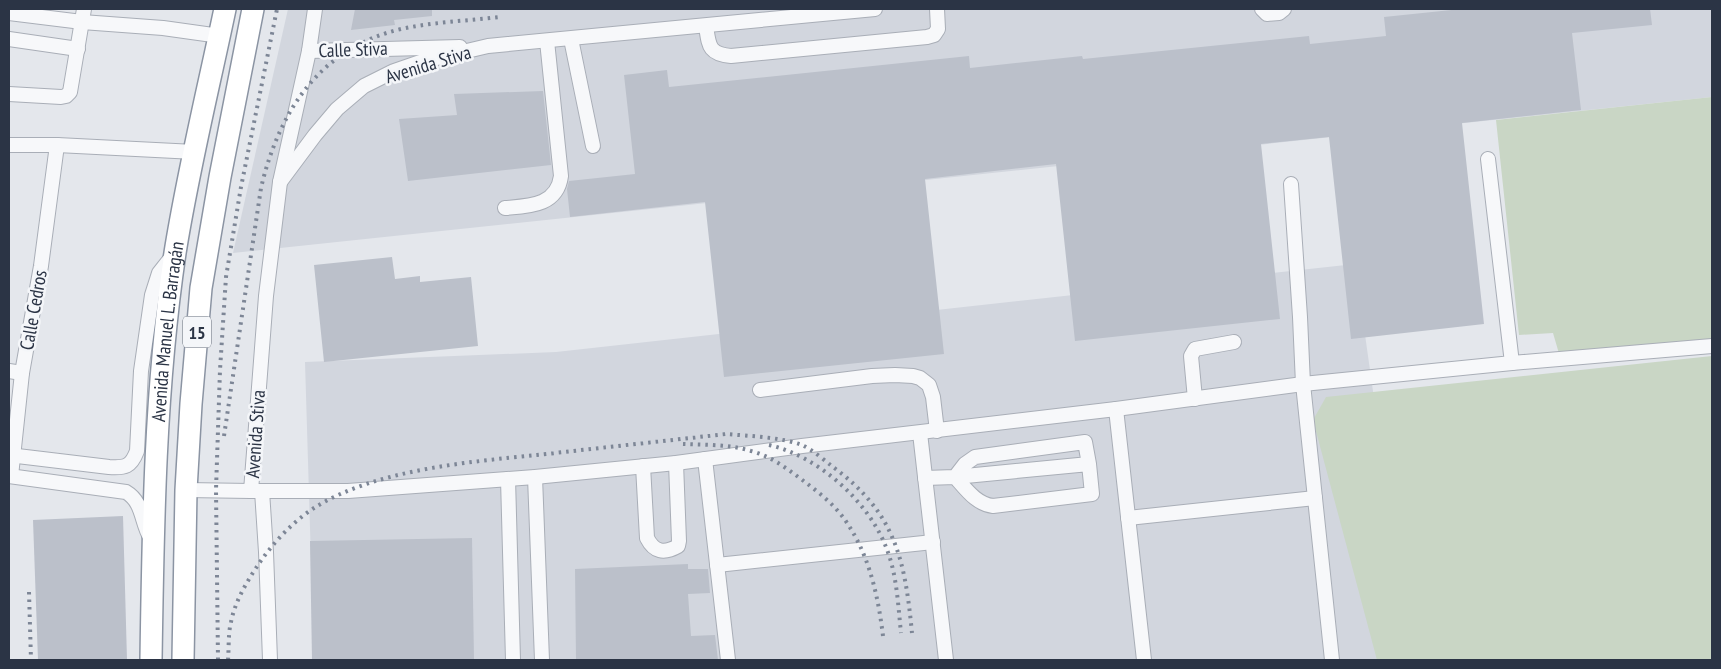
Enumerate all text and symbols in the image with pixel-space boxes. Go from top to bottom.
street label: Calle Stiva [318,36,388,62]
street label: Avenida Stiva [382,40,474,88]
street label: Avenida Manuel L. Barragán [146,239,189,423]
street label: Calle Cedros [14,268,52,352]
road number: 15 [183,316,211,348]
street label: Avenida Stiva [240,389,270,479]

